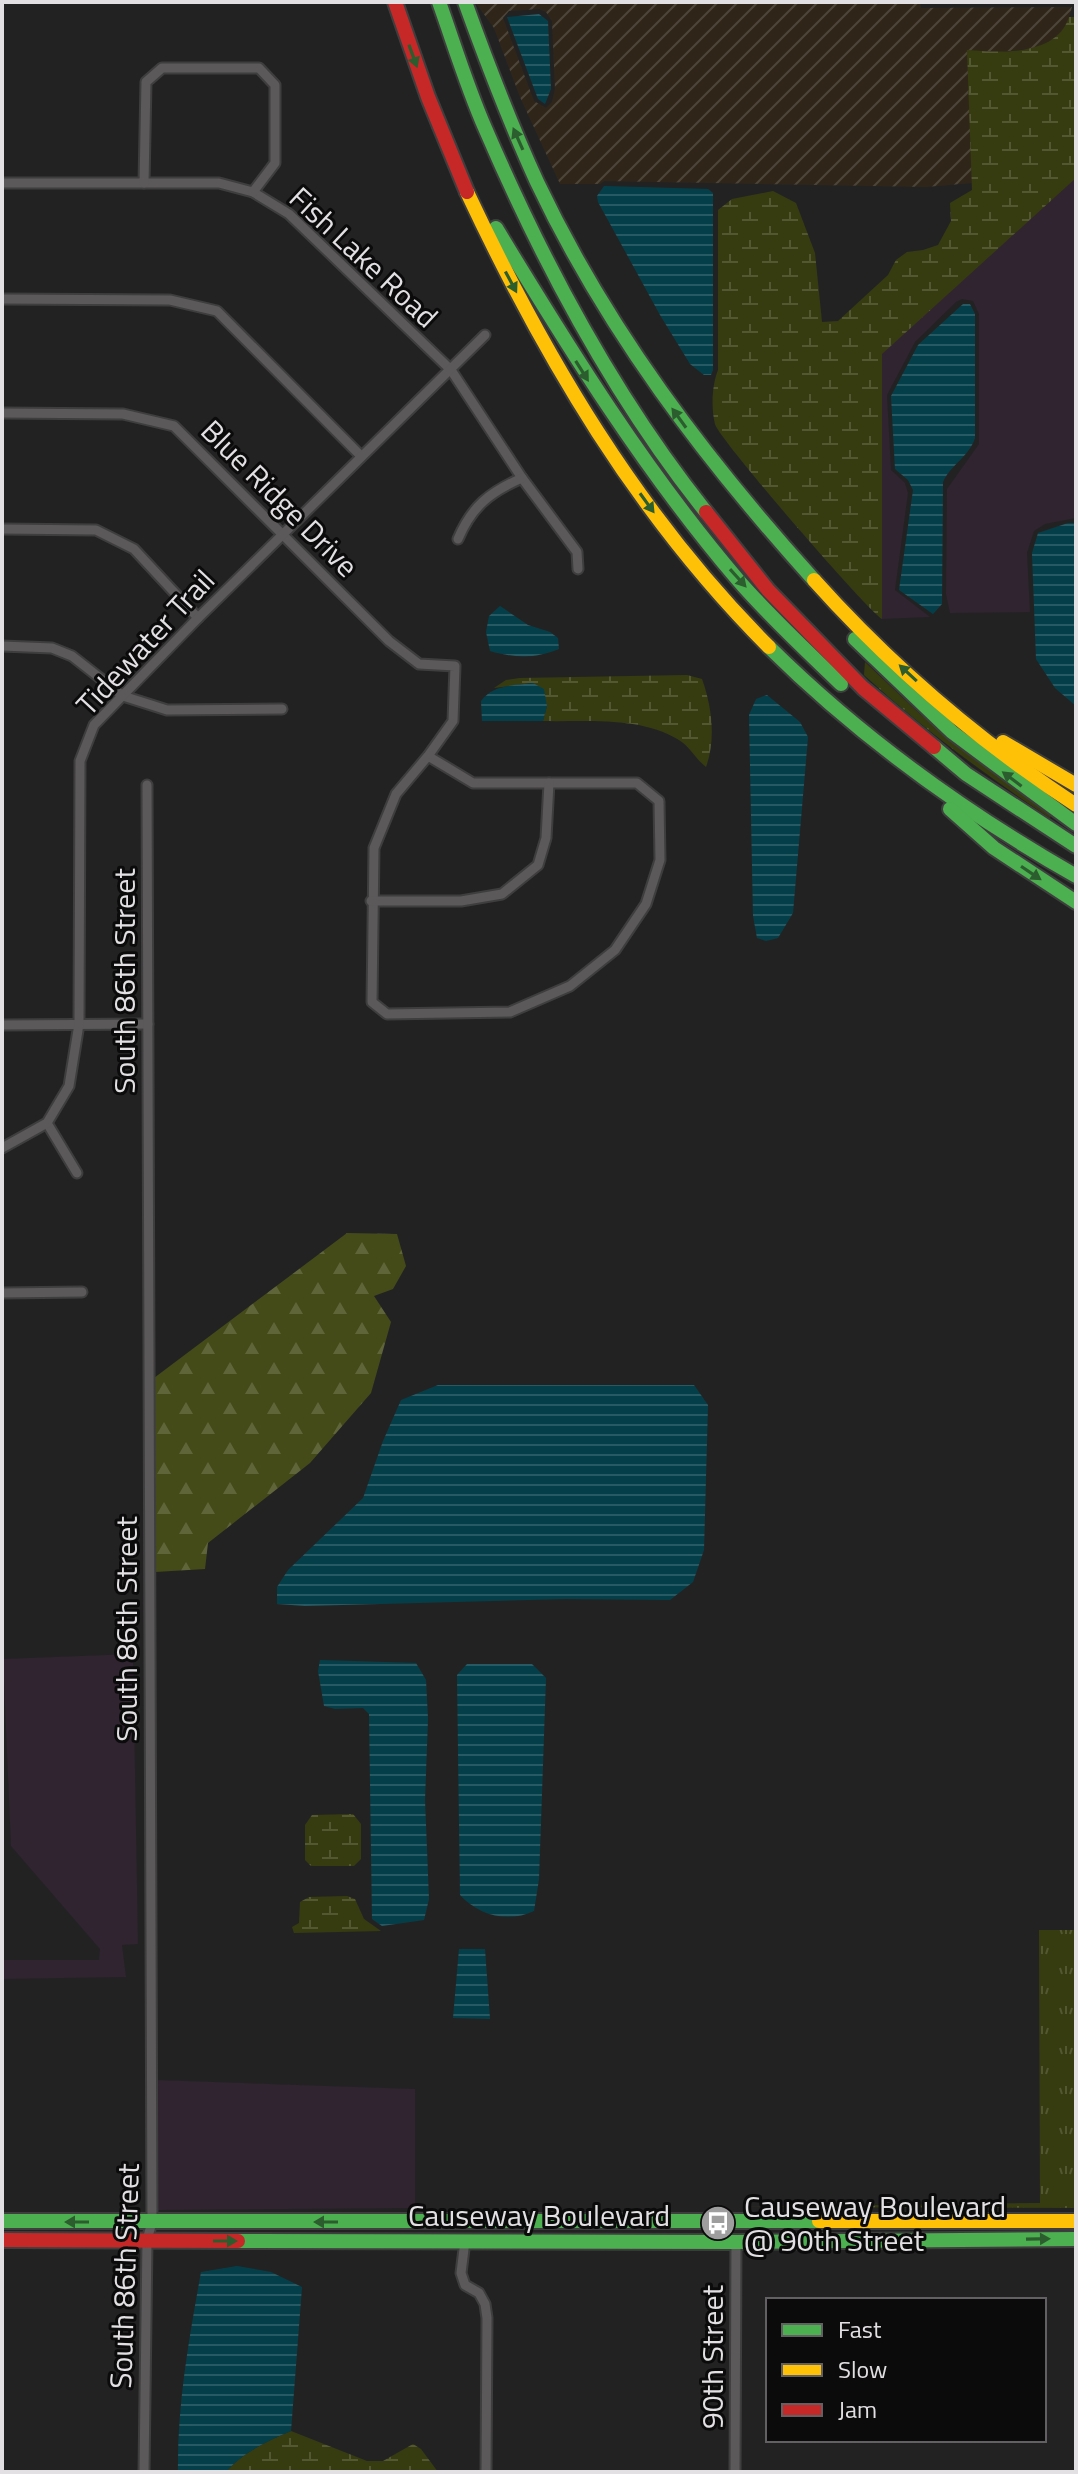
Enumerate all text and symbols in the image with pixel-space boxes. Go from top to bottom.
one-way arrow [408,44,420,68]
one-way arrow [511,127,525,151]
street label: Fish Lake Road [279,176,449,338]
one-way arrow [504,271,517,294]
one-way arrow [575,360,589,382]
one-way arrow [672,408,687,429]
street label: Blue Ridge Drive [191,409,369,587]
one-way arrow [639,493,654,514]
street label: Tidewater Trail [65,558,225,726]
one-way arrow [729,568,746,588]
one-way arrow [898,665,917,683]
one-way arrow [1002,772,1023,788]
one-way arrow [1020,865,1042,880]
street label: South 86th Street [101,868,147,1094]
street label: South 86th Street [103,1516,149,1742]
street label: South 86th Street [97,2162,151,2389]
place label: Causeway Boulevard @ 90th Street [744,2183,1006,2263]
street label: Causeway Boulevard [408,2192,670,2238]
bus stop icon: Causeway Boulevard @ 90th Street [699,2204,737,2242]
one-way arrow [64,2216,89,2228]
one-way arrow [313,2216,338,2228]
one-way arrow [1026,2233,1051,2246]
one-way arrow [213,2235,238,2247]
street label: 90th Street [689,2284,735,2429]
legend [766,2298,1046,2442]
text: Fast [838,2311,882,2347]
text: Slow [838,2351,887,2387]
text: Jam [838,2391,877,2427]

